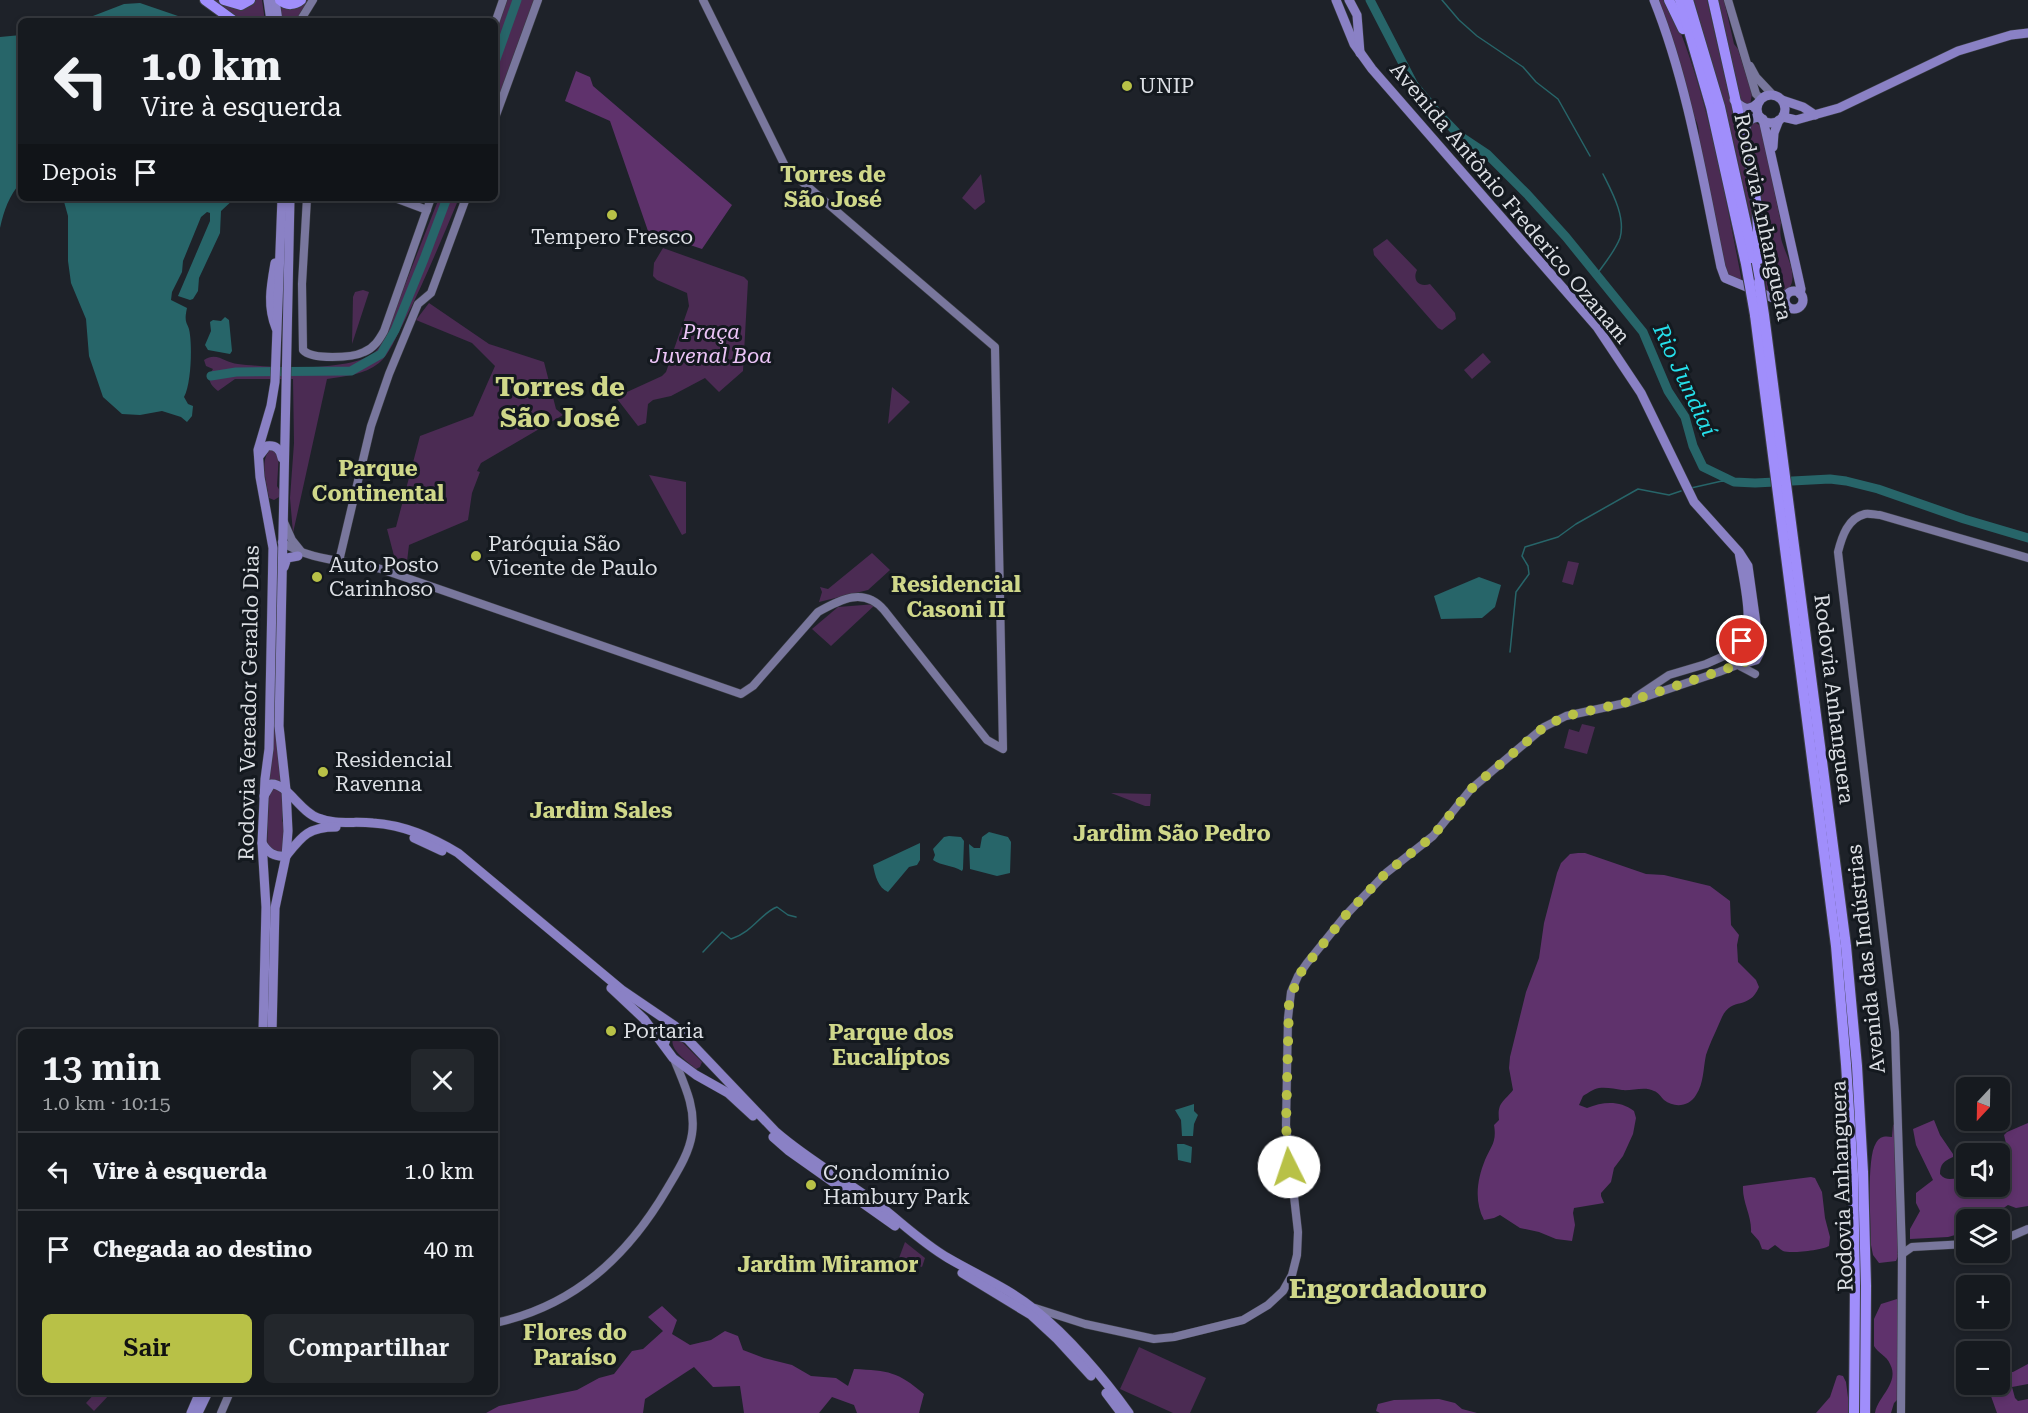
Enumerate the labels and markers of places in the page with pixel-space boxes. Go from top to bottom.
place label: UNIP [1139,74,1194,98]
marker: UNIP [1120,79,1134,93]
marker: Tempero Fresco [605,208,619,222]
place label: Tempero Fresco [531,225,693,249]
place label: Paróquia São Vicente de Paulo [488,532,658,580]
marker: Paróquia São Vicente de Paulo [469,549,483,563]
place label: Auto Posto Carinhoso [329,553,439,601]
marker: Auto Posto Carinhoso [310,570,324,584]
pin [1716,615,1767,666]
place label: Residencial Ravenna [335,748,453,796]
marker: Residencial Ravenna [316,765,330,779]
place label: Portaria [623,1019,704,1043]
marker: Portaria [604,1024,618,1038]
place label: Condomínio Hambury Park [823,1161,970,1209]
marker: Condomínio Hambury Park [804,1178,818,1192]

